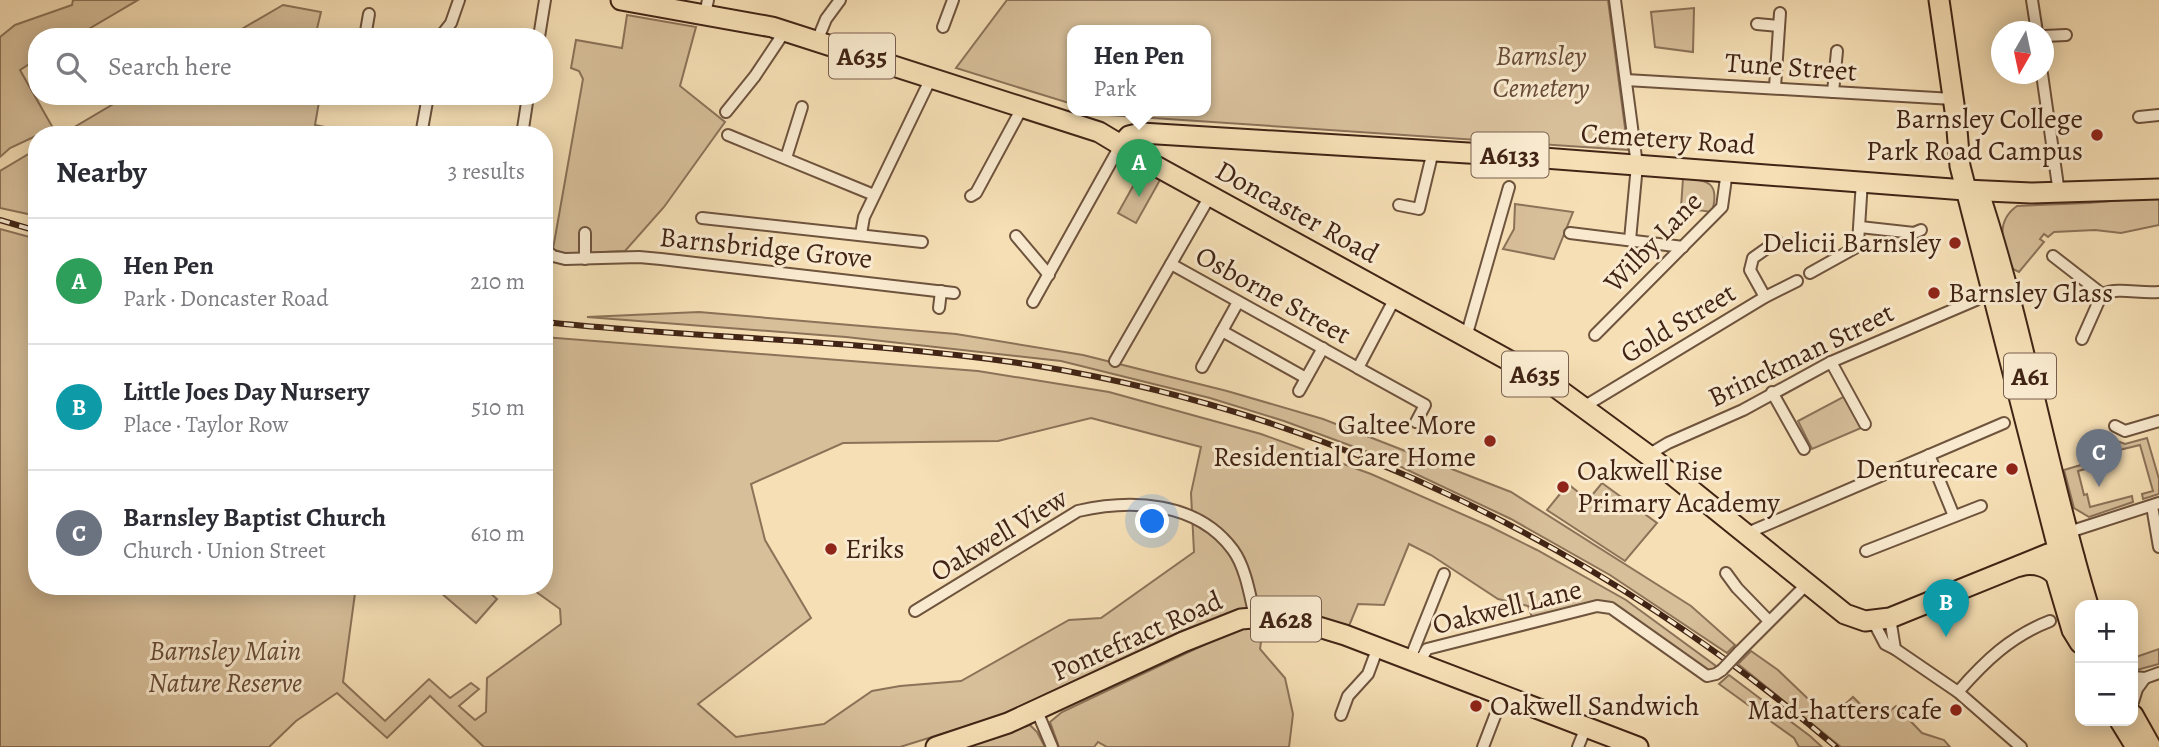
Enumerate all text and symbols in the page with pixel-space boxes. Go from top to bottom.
north arrow [1991,21,2054,84]
popup [1067,25,1211,116]
search box [28,28,553,105]
road number: A635 [829,34,895,78]
park label: Barnsley Cemetery [1492,37,1590,107]
text: Hen Pen [1094,38,1184,73]
street label: Tune Street [1724,43,1858,91]
icon: search [52,48,90,86]
text: Search here [108,49,232,84]
text: Park [1094,73,1137,104]
place label: Barnsley College Park Road Campus [1866,100,2083,170]
street label: Cemetery Road [1580,114,1757,164]
marker: Barnsley College Park Road Campus [2089,127,2105,143]
road number: A6133 [1472,132,1548,178]
pin: A [1116,139,1162,197]
street label: Doncaster Road [1209,151,1386,273]
text: Nearby [56,152,147,192]
text: 3 results [448,156,525,187]
street label: Wilby Lane [1595,183,1711,301]
street label: Barnsbridge Grove [658,218,874,278]
place label: Delicii Barnsley [1762,224,1942,262]
marker: Delicii Barnsley [1947,235,1963,251]
street label: Osborne Street [1189,237,1357,353]
text: Hen Pen [123,248,214,283]
text: A [72,266,86,297]
text: 210 m [470,266,525,297]
street label: Gold Street [1613,274,1743,372]
place label: Barnsley Glass [1948,274,2113,312]
text: Park · Doncaster Road [123,283,329,314]
marker: Barnsley Glass [1926,285,1942,301]
street label: Brinckman Street [1702,294,1900,416]
road number: A635 [1502,352,1568,396]
road number: A61 [2004,354,2056,398]
text: Little Joes Day Nursery [123,374,369,409]
text: B [72,392,86,423]
text: 510 m [471,392,525,423]
place label: Galtee More Residential Care Home [1213,406,1476,476]
text: Place · Taylor Row [123,409,288,440]
pin: C [2076,429,2122,487]
marker: Galtee More Residential Care Home [1482,433,1498,449]
place label: Denturecare [1855,450,1998,488]
place label: Oakwell Rise Primary Academy [1577,452,1780,522]
marker: Denturecare [2004,461,2020,477]
street label: Oakwell View [923,479,1075,591]
marker: Oakwell Rise Primary Academy [1555,479,1571,495]
text: Barnsley Baptist Church [123,500,386,535]
your location [1135,504,1169,538]
text: C [72,518,86,549]
text: 610 m [471,518,525,549]
place label: Eriks [845,530,905,568]
text: Church · Union Street [123,535,326,566]
marker: Eriks [823,541,839,557]
street label: Oakwell Lane [1428,570,1586,644]
pin: B [1923,579,1969,637]
street label: Pontefract Road [1046,581,1229,691]
road number: A628 [1251,596,1321,642]
map controls [2075,600,2138,726]
button: + [2075,600,2138,663]
park label: Barnsley Main Nature Reserve [148,632,302,702]
button: − [2075,663,2138,726]
place label: Oakwell Sandwich [1490,687,1700,725]
place label: Mad-hatters cafe [1747,691,1942,729]
marker: Oakwell Sandwich [1468,698,1484,714]
marker: Mad-hatters cafe [1948,702,1964,718]

